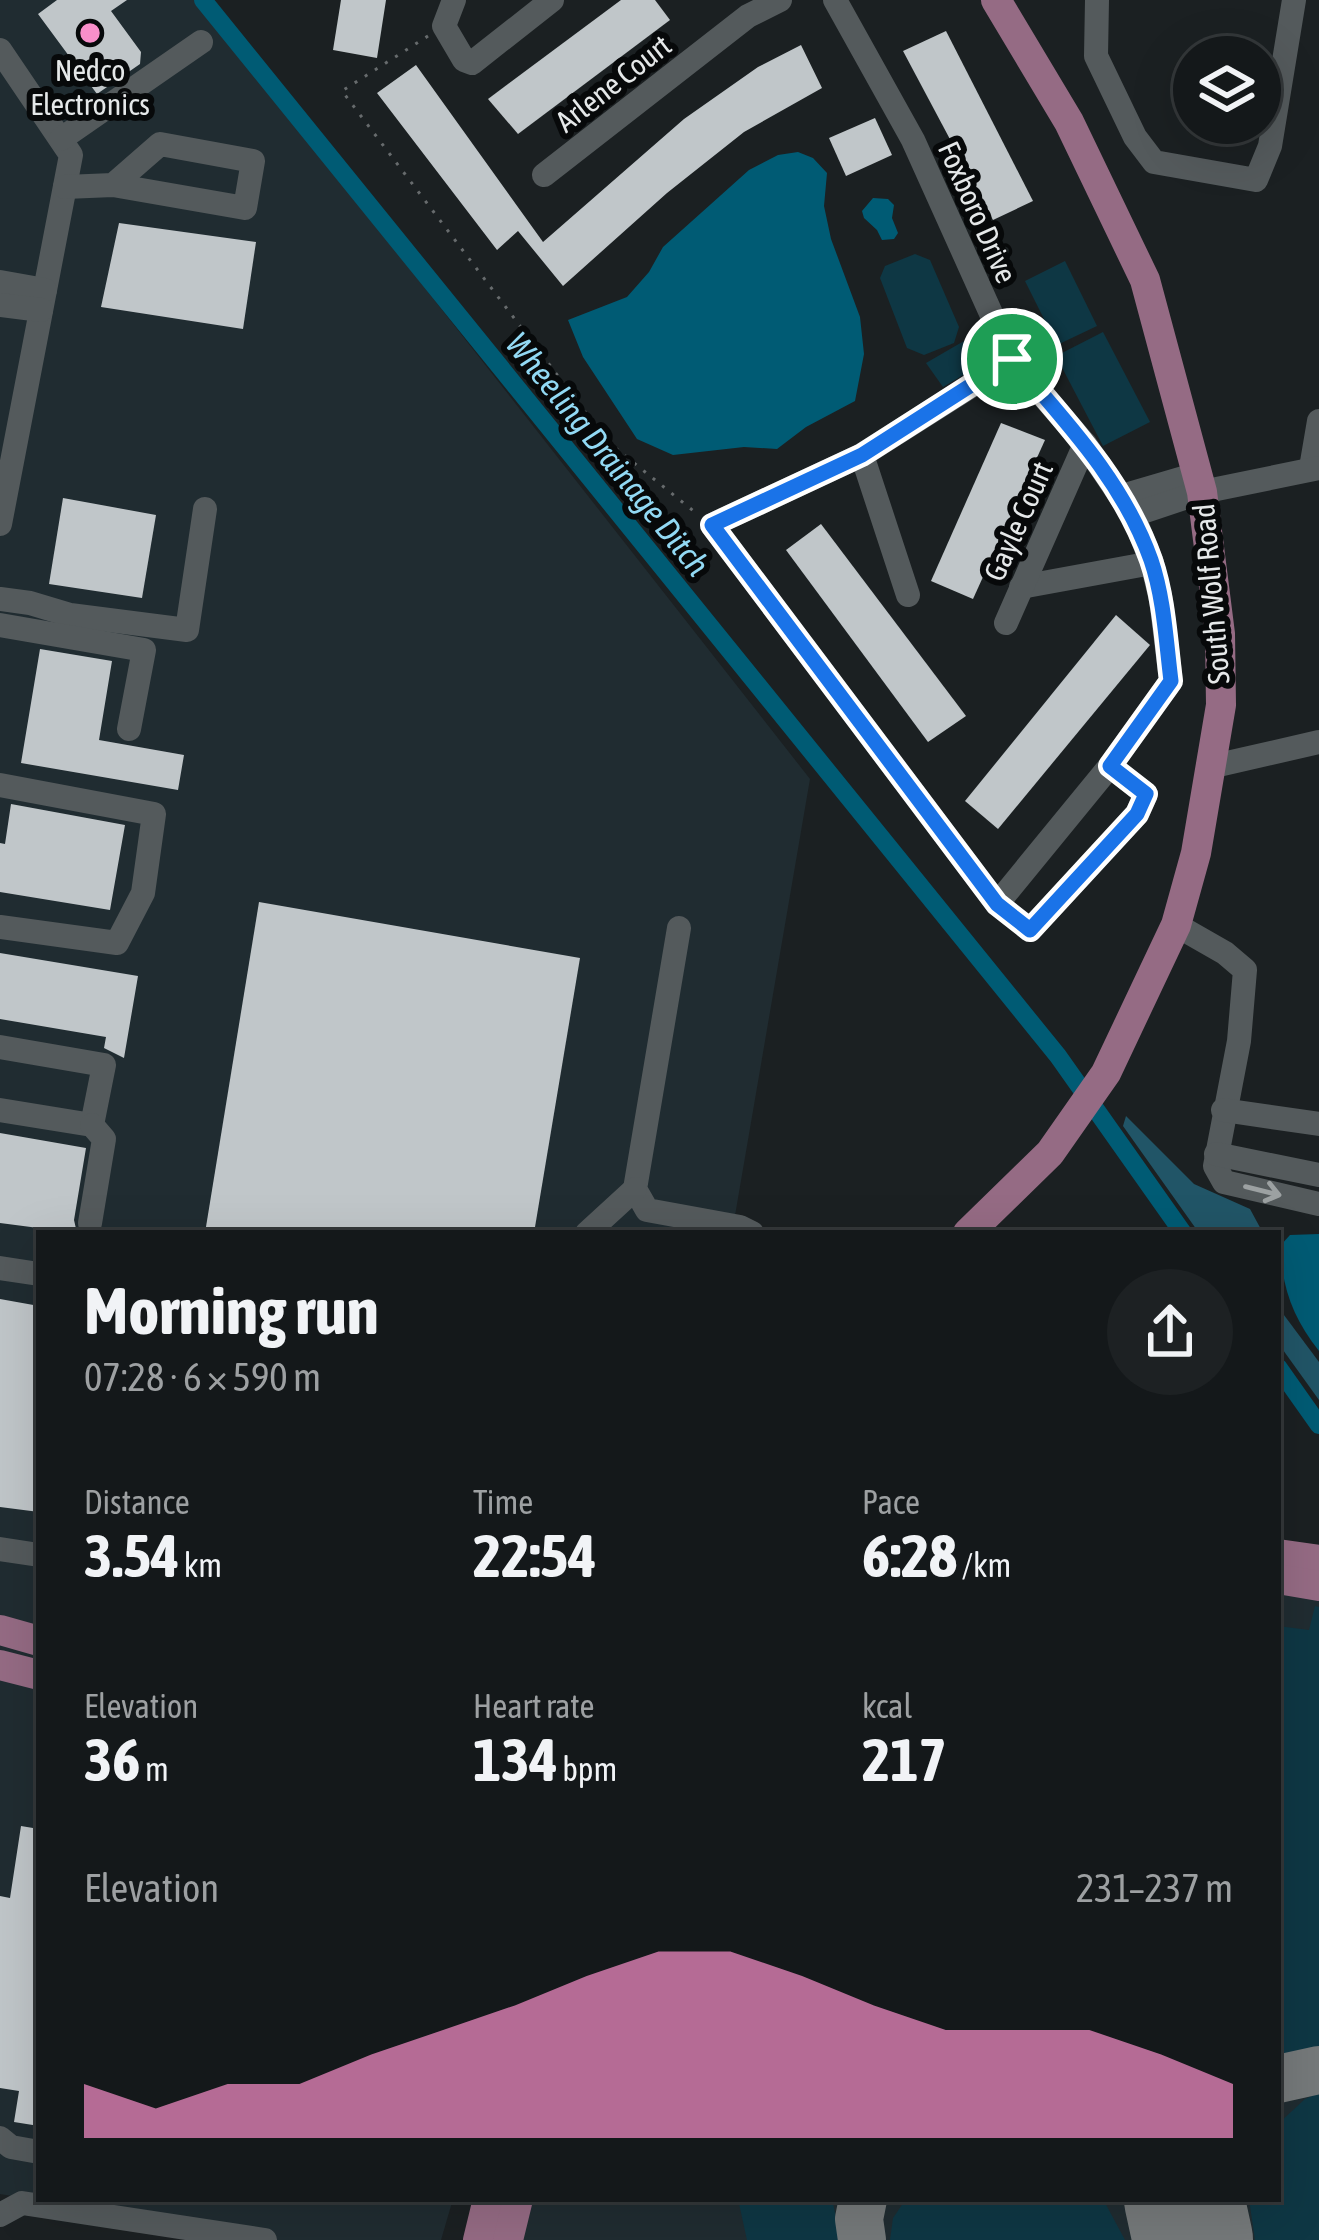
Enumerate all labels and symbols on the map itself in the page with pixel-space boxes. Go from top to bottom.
marker: Nedco Electronics [77,20,103,46]
street label: Arlene Court [549,28,677,138]
place label: Nedco Electronics [30,53,150,121]
street label: Foxboro Drive [932,136,1024,288]
pin [961,308,1063,410]
water label: Wheeling Drainage Ditch [499,325,717,583]
street label: Gayle Court [977,456,1059,586]
street label: South Wolf Road [1186,502,1236,686]
one-way arrow [1243,1181,1281,1203]

